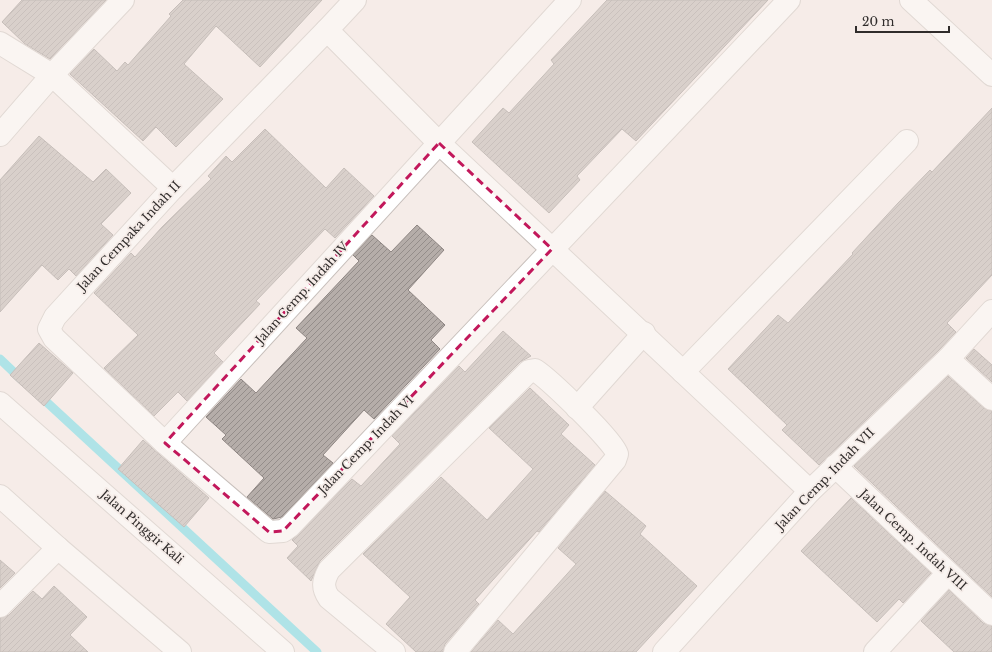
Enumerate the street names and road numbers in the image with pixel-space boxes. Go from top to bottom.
street label: Jalan Cempaka Indah II [73,178,183,295]
street label: Jalan Cemp. Indah IV [251,238,352,348]
street label: Jalan Cemp. Indah VI [313,392,417,498]
street label: Jalan Cemp. Indah VII [771,425,877,534]
street label: Jalan Pinggir Kali [96,485,187,567]
street label: Jalan Cemp. Indah VIII [855,485,970,593]

